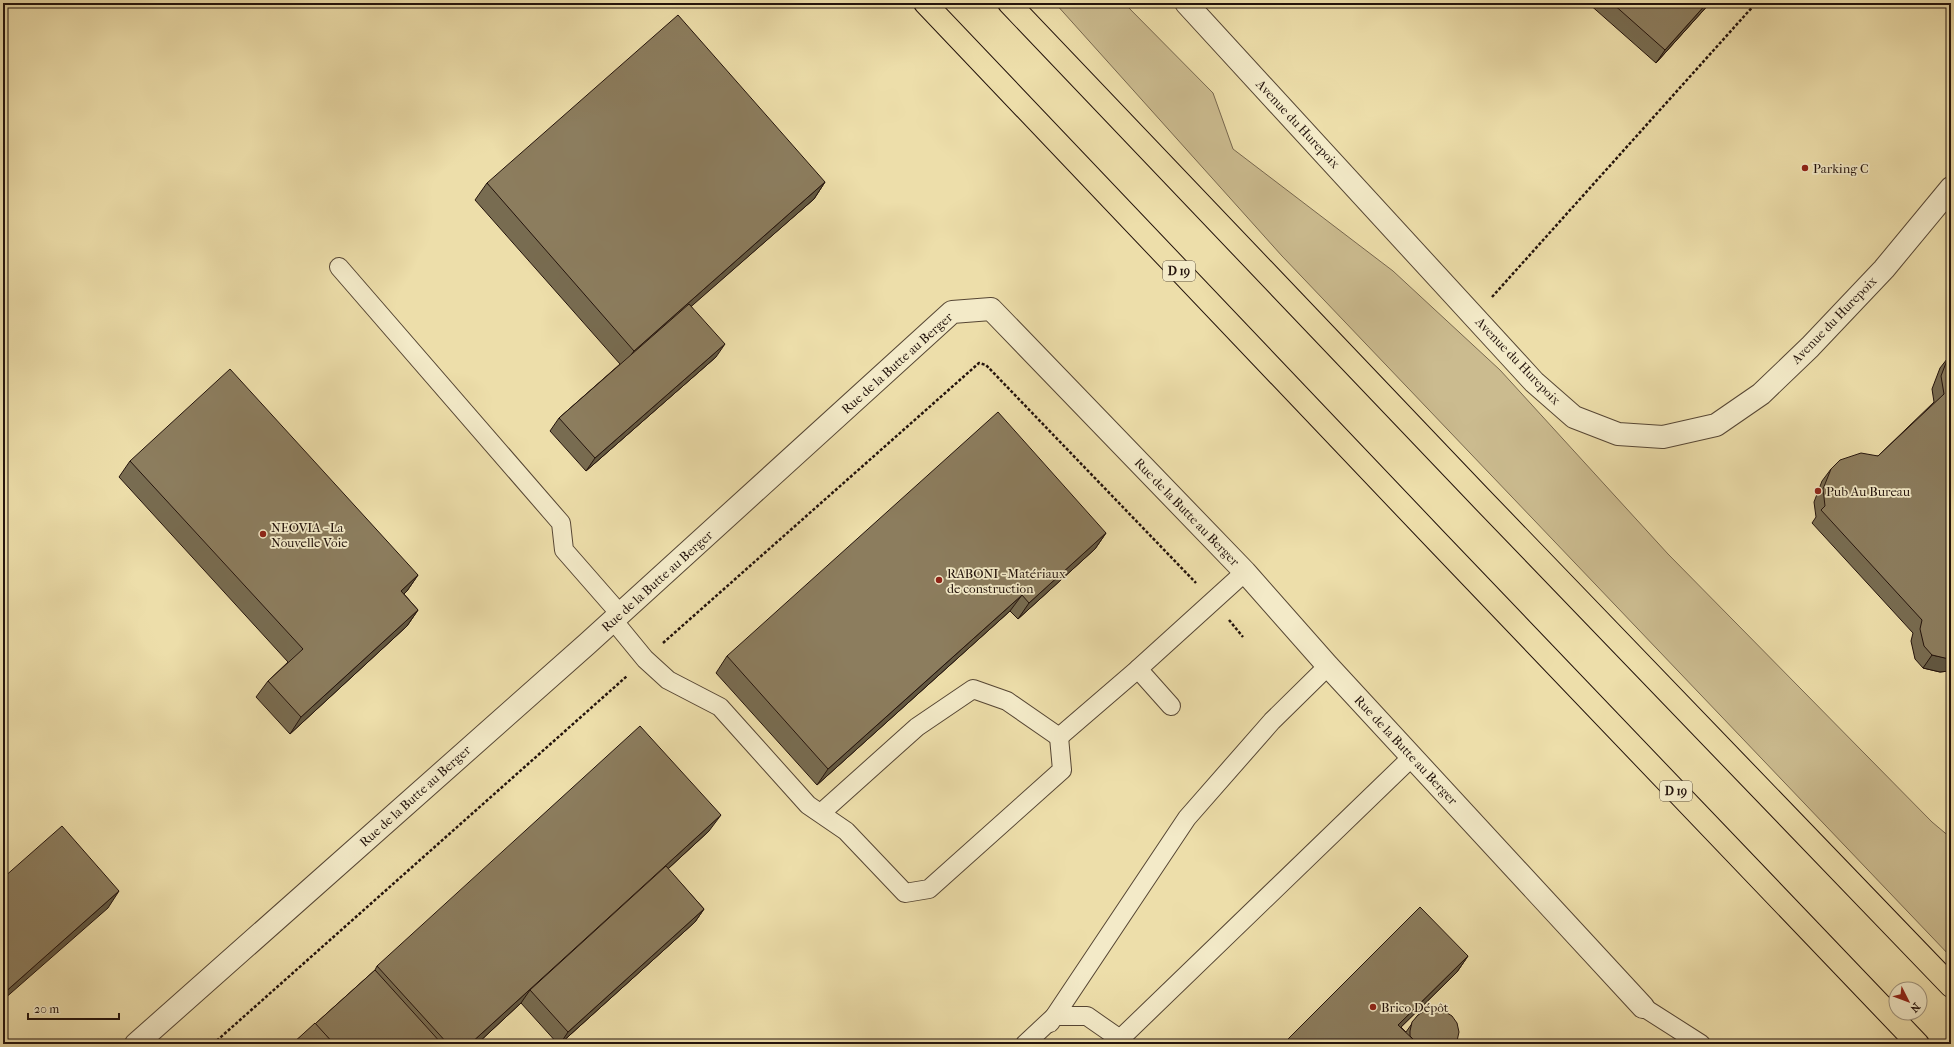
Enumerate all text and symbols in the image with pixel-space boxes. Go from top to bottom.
street label: Avenue du Hurepoix [1252,76,1343,172]
place label: Parking C [1813,161,1869,176]
marker: Parking C [1800,163,1810,173]
road number: D 19 [1163,261,1195,281]
street label: Avenue du Hurepoix [1788,273,1880,367]
street label: Rue de la Butte au Berger [838,309,956,417]
street label: Avenue du Hurepoix [1472,314,1564,408]
street label: Rue de la Butte au Berger [1132,455,1243,569]
place label: Pub Au Bureau [1826,484,1911,499]
marker: Pub Au Bureau [1813,486,1823,496]
place label: NEOVIA - La Nouvelle Voie [271,520,348,550]
street label: Rue de la Butte au Berger [598,527,716,635]
marker: NEOVIA - La Nouvelle Voie [258,529,268,539]
place label: RABONI - Matériaux de construction [947,566,1066,596]
marker: RABONI - Matériaux de construction [934,575,944,585]
street label: Rue de la Butte au Berger [1351,692,1461,808]
street label: Rue de la Butte au Berger [356,742,474,850]
road number: D 19 [1660,781,1692,801]
north arrow [1888,981,1928,1021]
scale bar [28,995,119,1021]
place label: Brico Dépôt [1381,1000,1449,1015]
text: N [1907,1000,1923,1015]
text: 20 m [34,1002,59,1016]
marker: Brico Dépôt [1368,1002,1378,1012]

